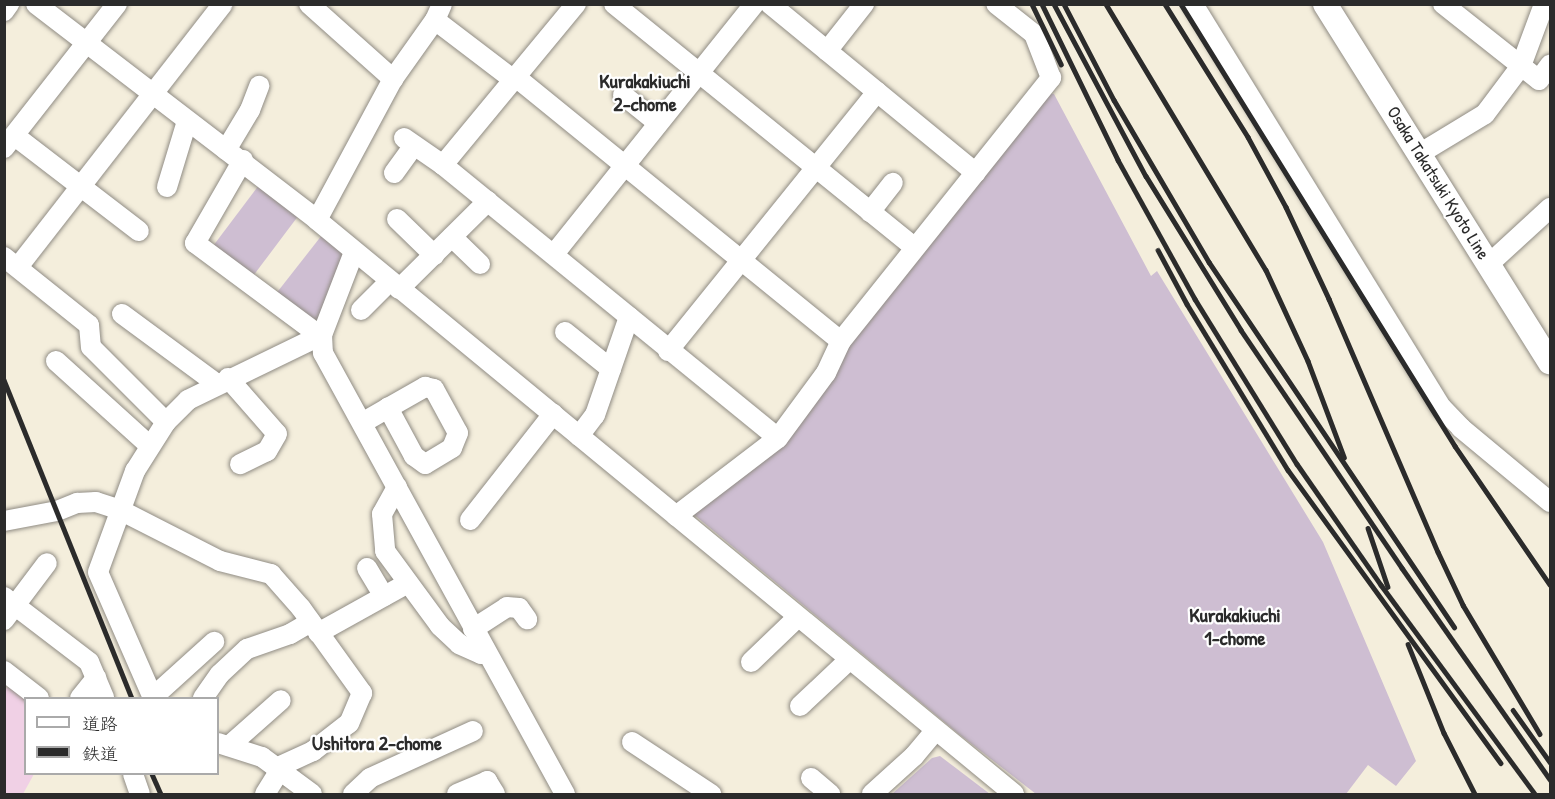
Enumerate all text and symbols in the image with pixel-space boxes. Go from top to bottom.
district label: Kurakakiuchi 2-chome [599,69,691,116]
street label: Osaka Takatsuki Kyoto Line [1382,102,1494,264]
district label: Kurakakiuchi 1-chome [1189,602,1281,649]
legend [24,697,219,775]
text: 道路 [82,711,118,736]
district label: Ushitora 2-chome [312,730,442,754]
text: 鉄道 [82,741,118,766]

